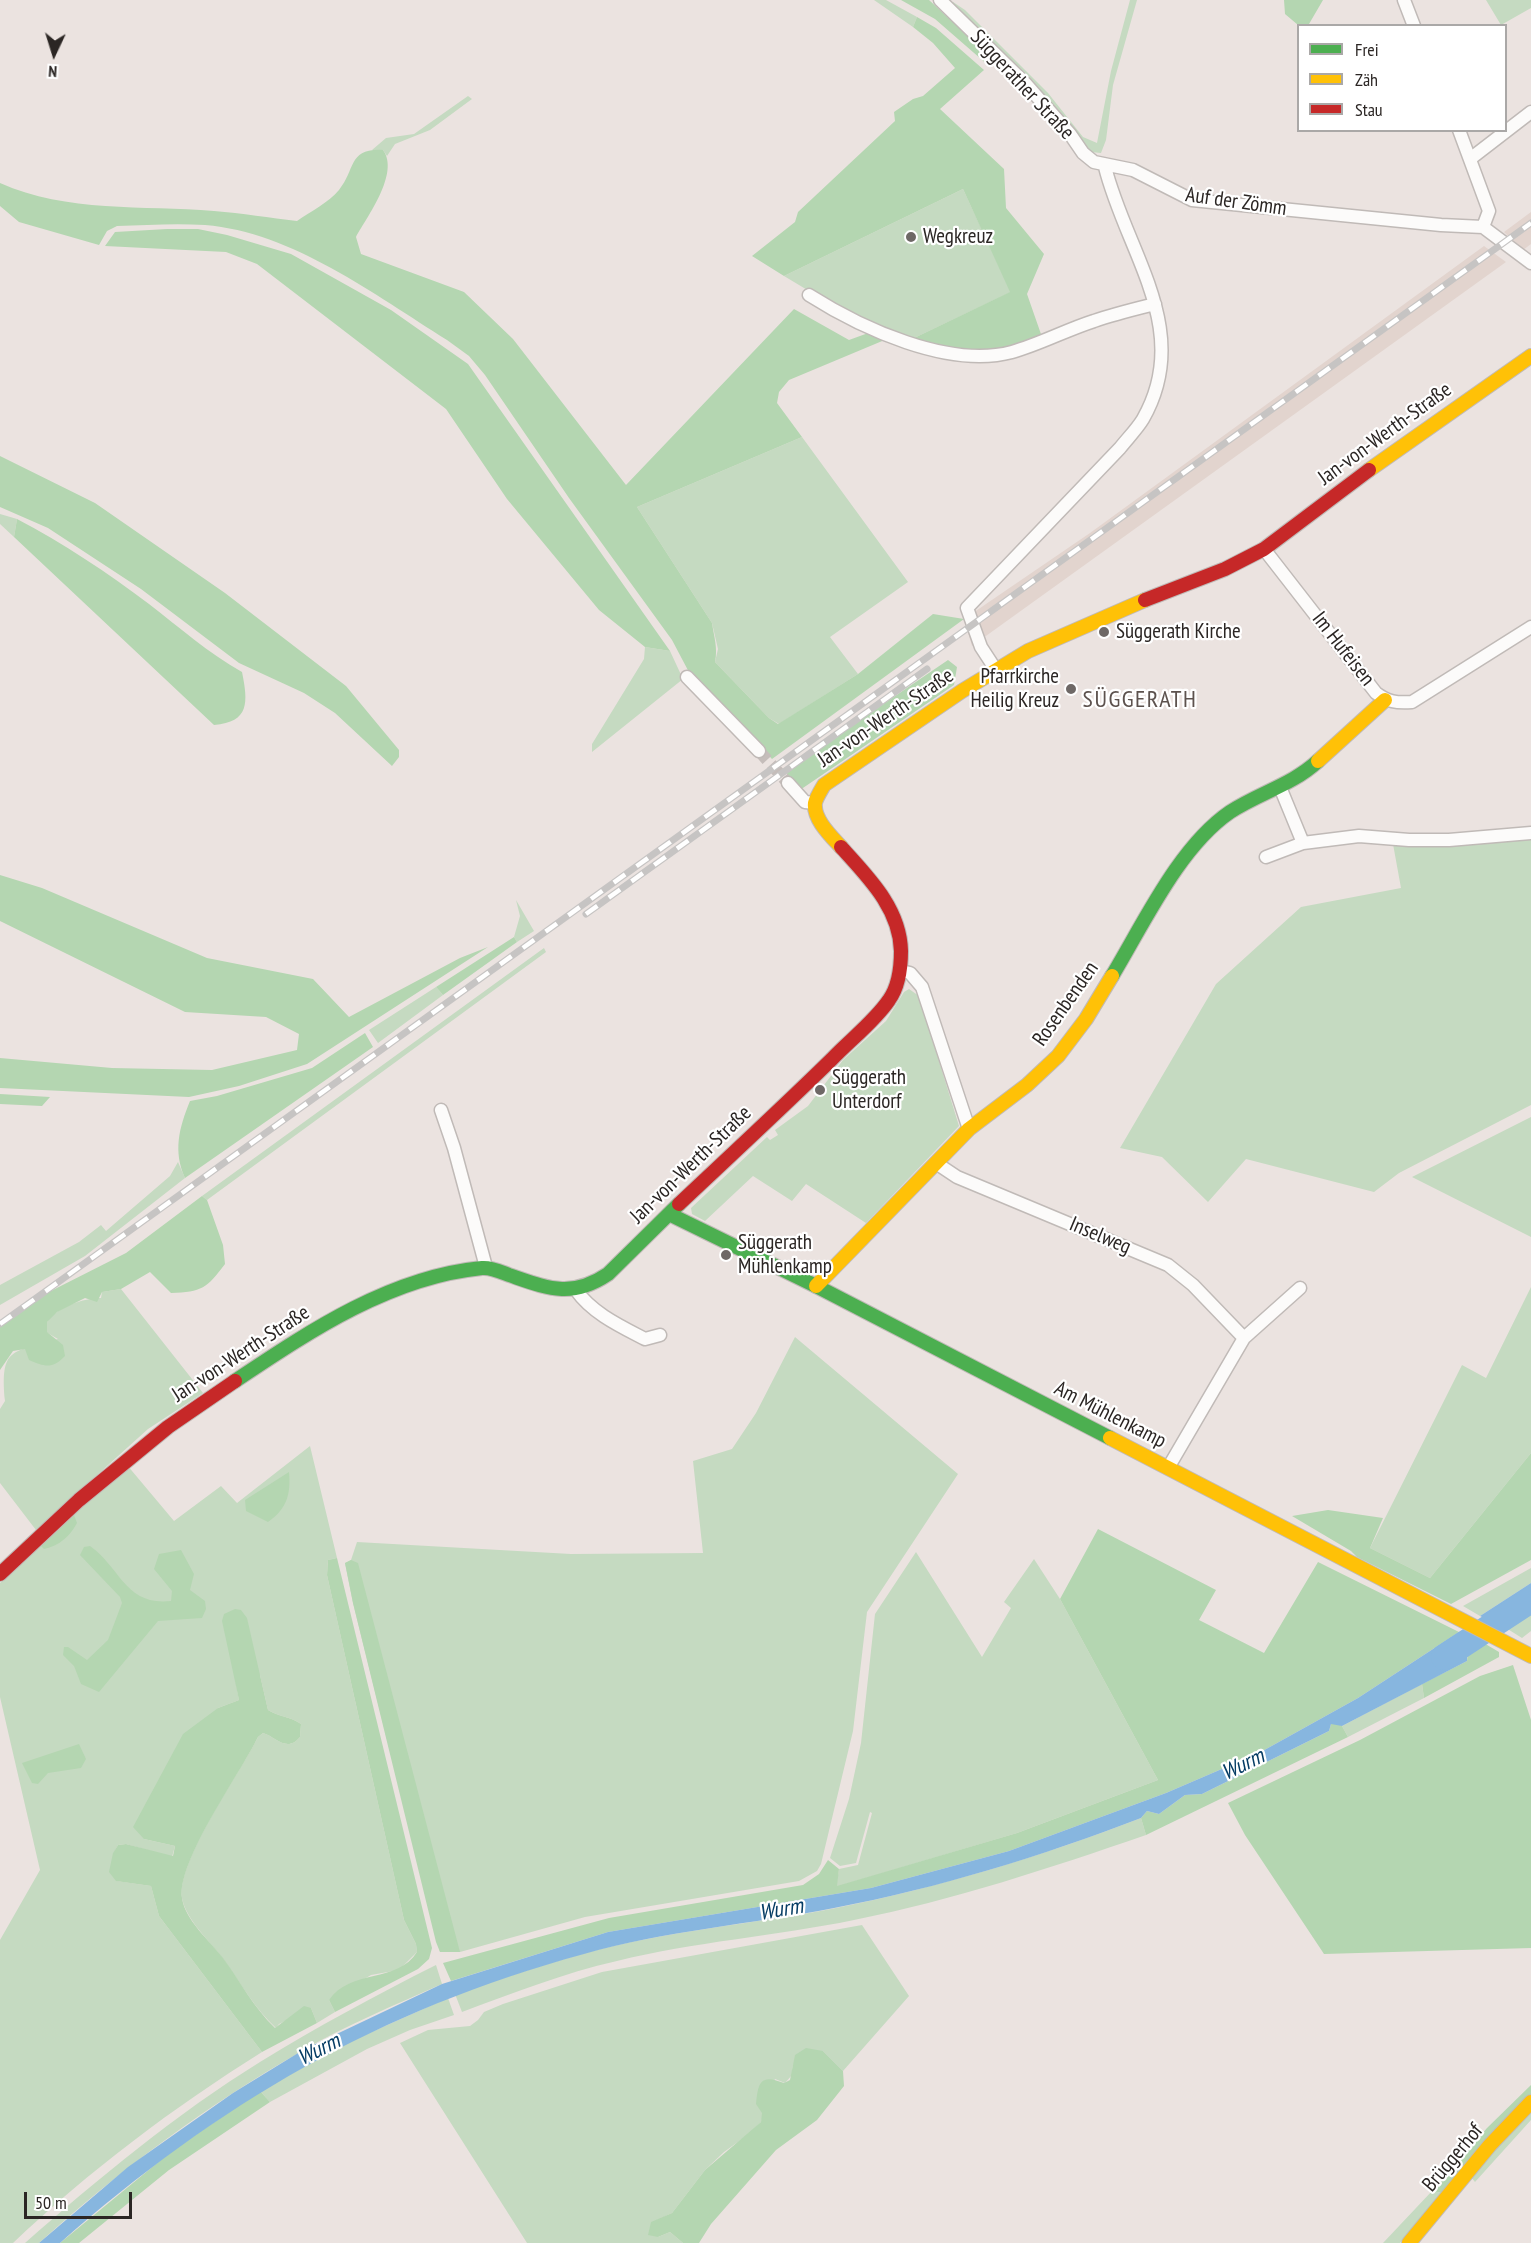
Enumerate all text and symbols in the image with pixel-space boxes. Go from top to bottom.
north arrow [24,24,84,84]
legend [1297,24,1507,132]
street label: Süggerather Straße [965,25,1079,145]
text: Frei [1355,38,1379,61]
text: N [48,62,58,82]
text: Zäh [1355,68,1378,91]
text: Stau [1355,98,1383,121]
street label: Auf der Zömm [1184,182,1288,222]
place label: Wegkreuz [923,224,993,250]
marker: Wegkreuz [904,230,918,244]
street label: Jan-von-Werth-Straße [1313,377,1457,491]
street label: Im Hufeisen [1306,607,1380,691]
place label: Süggerath Kirche [1116,619,1241,645]
marker: Süggerath Kirche [1097,625,1111,639]
street label: Jan-von-Werth-Straße [813,663,959,773]
place label: Pfarrkirche Heilig Kreuz [971,664,1059,714]
marker: Pfarrkirche Heilig Kreuz [1064,682,1078,696]
district label: SÜGGERATH [1083,686,1197,714]
street label: Rosenbenden [1028,957,1104,1051]
place label: Süggerath Unterdorf [832,1065,906,1115]
marker: Süggerath Unterdorf [813,1083,827,1097]
street label: Jan-von-Werth-Straße [625,1101,757,1229]
street label: Inselweg [1065,1212,1135,1260]
place label: Süggerath Mühlenkamp [738,1230,832,1280]
marker: Süggerath Mühlenkamp [719,1248,733,1262]
street label: Jan-von-Werth-Straße [168,1300,314,1408]
street label: Am Mühlenkamp [1050,1376,1170,1454]
water label: Wurm [1217,1744,1269,1786]
water label: Wurm [757,1893,805,1927]
water label: Wurm [293,2028,345,2072]
street label: Brüggerhof [1417,2119,1489,2197]
scale bar [27,2180,135,2218]
text: 50 m [35,2191,67,2214]

